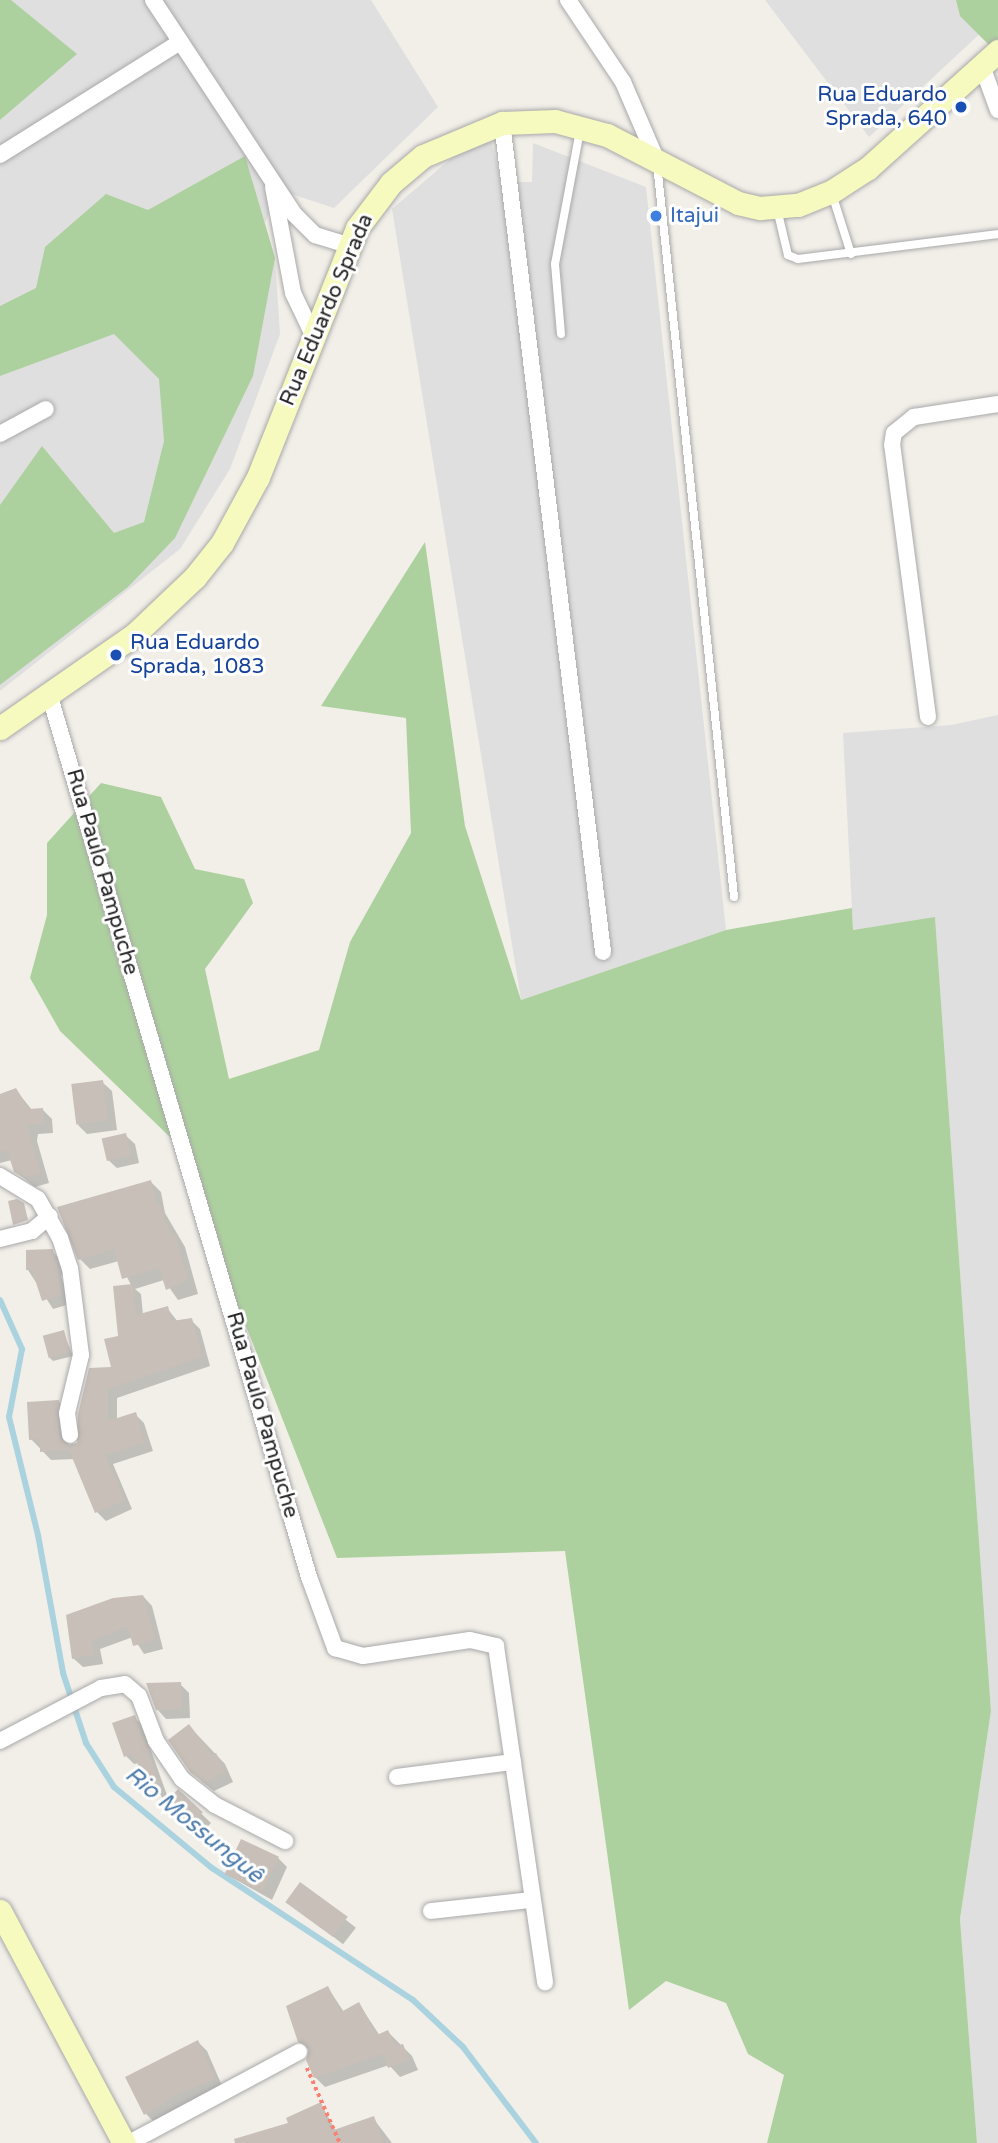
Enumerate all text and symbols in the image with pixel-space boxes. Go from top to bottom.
place label: Rua Eduardo Sprada, 640 [817,82,947,132]
marker: Rua Eduardo Sprada, 640 [953,99,969,115]
place label: Itajui [670,203,719,229]
marker: Itajui [648,208,664,224]
street label: Rua Eduardo Sprada [275,210,379,410]
place label: Rua Eduardo Sprada, 1083 [130,630,265,680]
marker: Rua Eduardo Sprada, 1083 [108,647,124,663]
street label: Rua Paulo Pampuche [61,766,143,978]
street label: Rua Paulo Pampuche [221,1309,303,1521]
water label: Rio Mossunguê [119,1761,269,1889]

